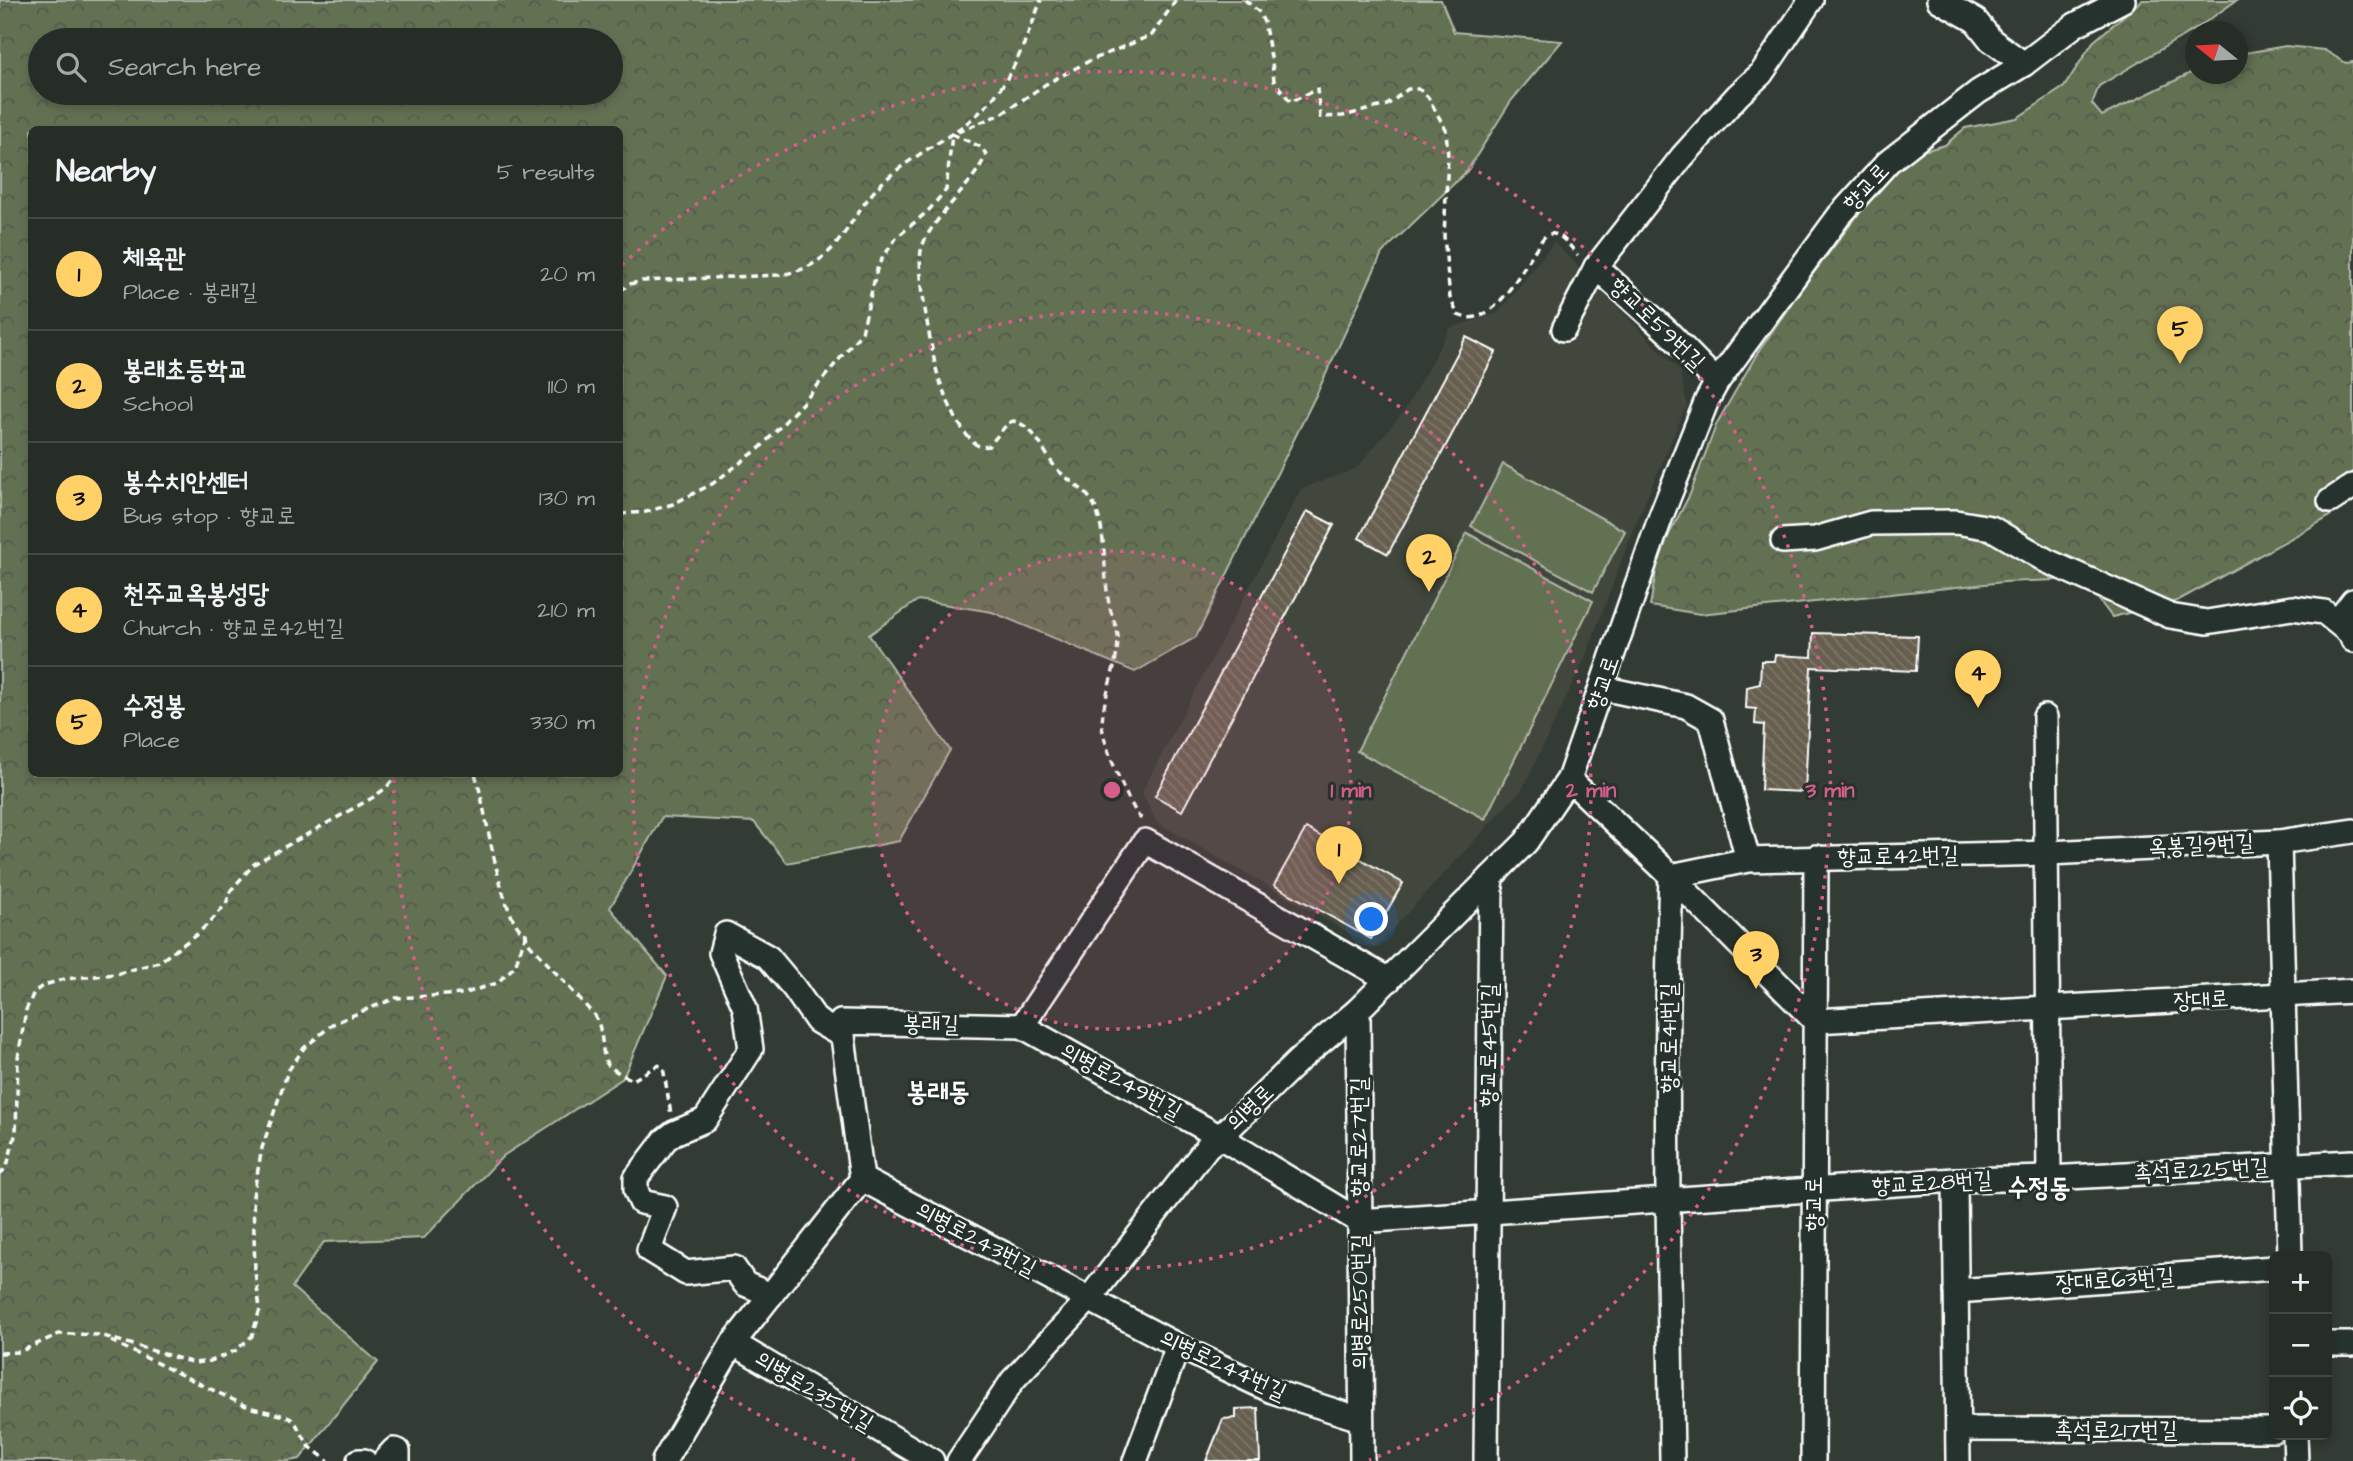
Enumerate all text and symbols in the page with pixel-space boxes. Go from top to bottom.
north arrow [2185,21,2248,84]
search box [28,28,623,105]
icon: search [52,48,90,86]
text: Search here [108,49,261,85]
text: Nearby [56,151,156,193]
text: 5 results [497,156,595,188]
street label: 향교로 [1835,156,1897,218]
text: 체육관 [123,240,186,276]
text: 1 [78,258,80,290]
text: 20 m [540,258,595,290]
street label: 향교로59번길 [1602,270,1712,378]
text: Place · 봉래길 [123,276,257,308]
pin: 5 [2157,306,2203,364]
text: 봉래초등학교 [123,352,249,388]
text: 2 [72,370,86,402]
text: 110 m [547,370,595,402]
text: School [123,388,193,420]
text: 봉수치안센터 [123,464,249,500]
text: 3 [73,482,85,514]
text: 130 m [539,482,595,514]
text: Bus stop · 향교로 [123,500,296,532]
pin: 2 [1406,534,1452,592]
text: 천주교옥봉성당 [123,576,269,612]
text: 4 [71,594,87,626]
text: 210 m [537,594,595,626]
text: Church · 향교로42번길 [123,612,344,644]
pin: 4 [1955,650,2001,708]
street label: 향교로 [1579,652,1627,714]
text: 수정봉 [123,688,186,724]
text: 5 [71,706,87,738]
text: 330 m [530,706,595,738]
text: Place [123,724,180,756]
text: 1 min [1330,776,1372,805]
text: 2 min [1565,776,1617,805]
text: 3 min [1804,776,1855,805]
centre of rings [1100,778,1124,802]
pin: 1 [1316,826,1362,884]
street label: 옥봉길9번길 [2147,826,2255,864]
street label: 향교로42번길 [1837,839,1959,873]
your location [1354,902,1388,936]
pin: 3 [1733,931,1779,989]
street label: 향교로45번길 [1472,982,1506,1108]
street label: 향교로41번길 [1653,982,1685,1094]
street label: 장대로 [2172,983,2230,1017]
street label: 봉래길 [903,1008,959,1040]
street label: 의병로249번길 [1054,1034,1188,1128]
district label: 봉래동 [907,1074,969,1110]
street label: 의병로 [1219,1077,1281,1139]
street label: 향교로27번길 [1343,1077,1375,1197]
street label: 촉석로225번길 [2133,1150,2269,1190]
street label: 향교로28번길 [1871,1164,1993,1202]
district label: 수정동 [2008,1170,2070,1206]
street label: 향교로 [1798,1176,1830,1232]
street label: 의병로243번길 [910,1194,1042,1284]
street label: 의병로250번길 [1344,1234,1376,1370]
map controls [2269,1251,2332,1440]
button: + [2269,1251,2332,1314]
street label: 장대로63번길 [2055,1260,2175,1300]
button: − [2269,1314,2332,1377]
street label: 의병로244번길 [1154,1322,1292,1408]
street label: 의병로235번길 [748,1343,880,1439]
button: locate [2269,1377,2332,1440]
street label: 촉석로217번길 [2055,1414,2177,1446]

